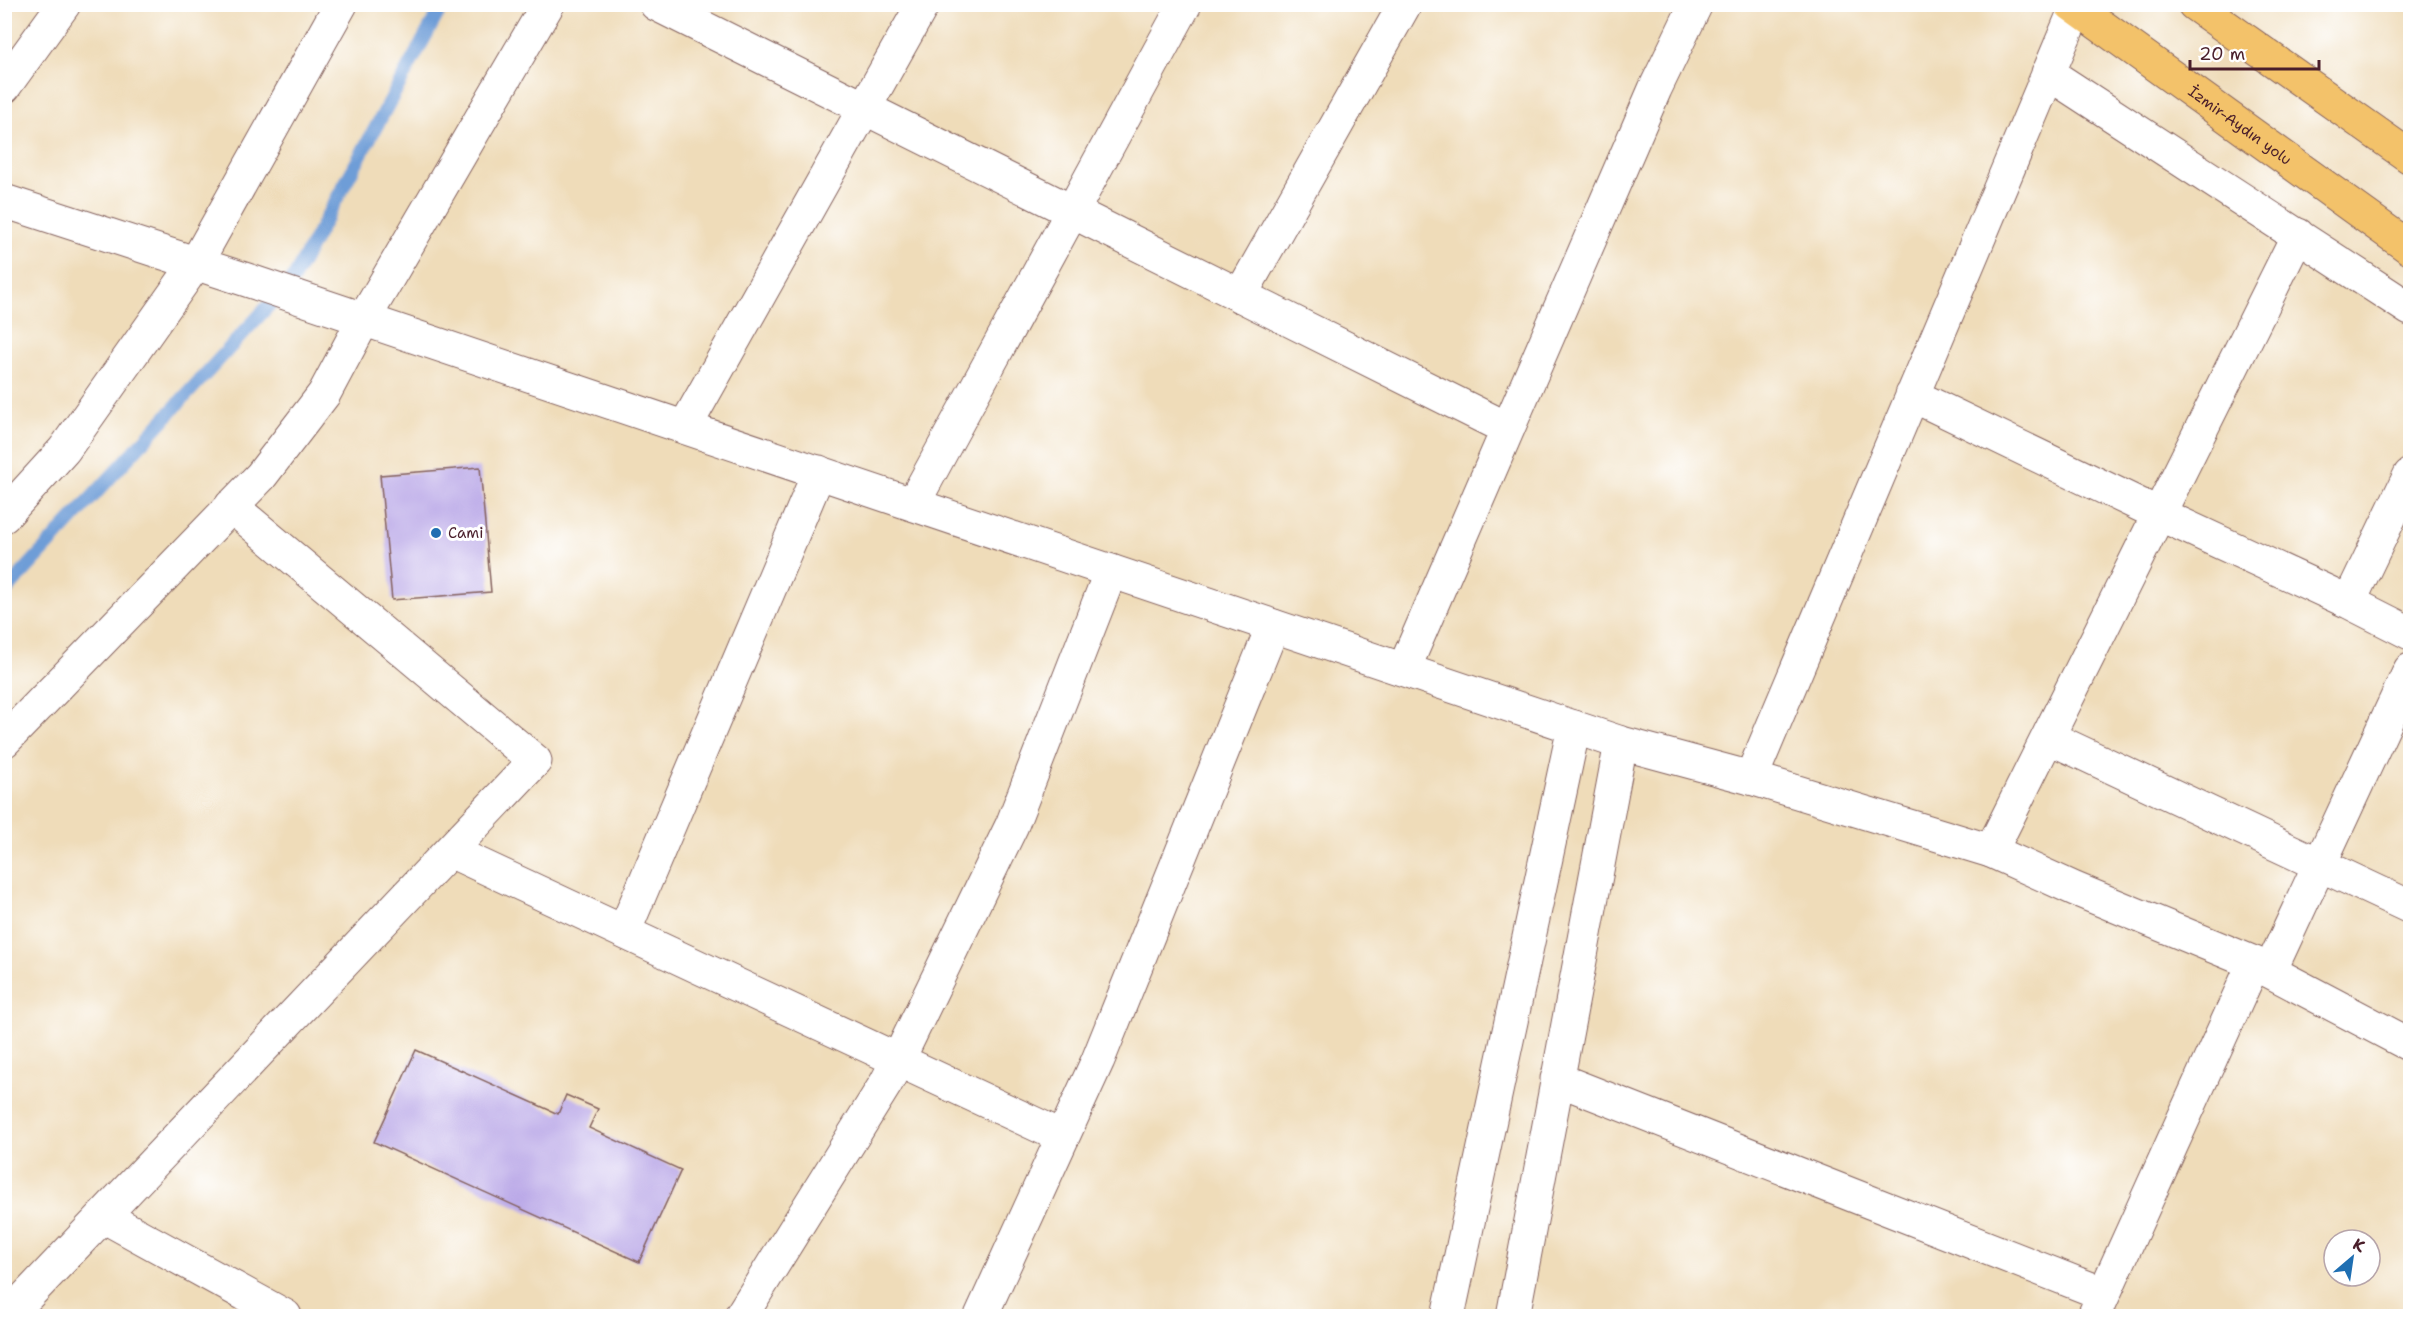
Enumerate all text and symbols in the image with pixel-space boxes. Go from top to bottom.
scale bar [2190,33,2319,71]
text: 20 m [2199,42,2245,66]
street label: İzmir-Aydın yolu [2184,81,2296,170]
place label: Cami [448,523,483,543]
marker: Cami [429,526,443,540]
north arrow [2322,1228,2382,1288]
text: K [2349,1233,2369,1257]

